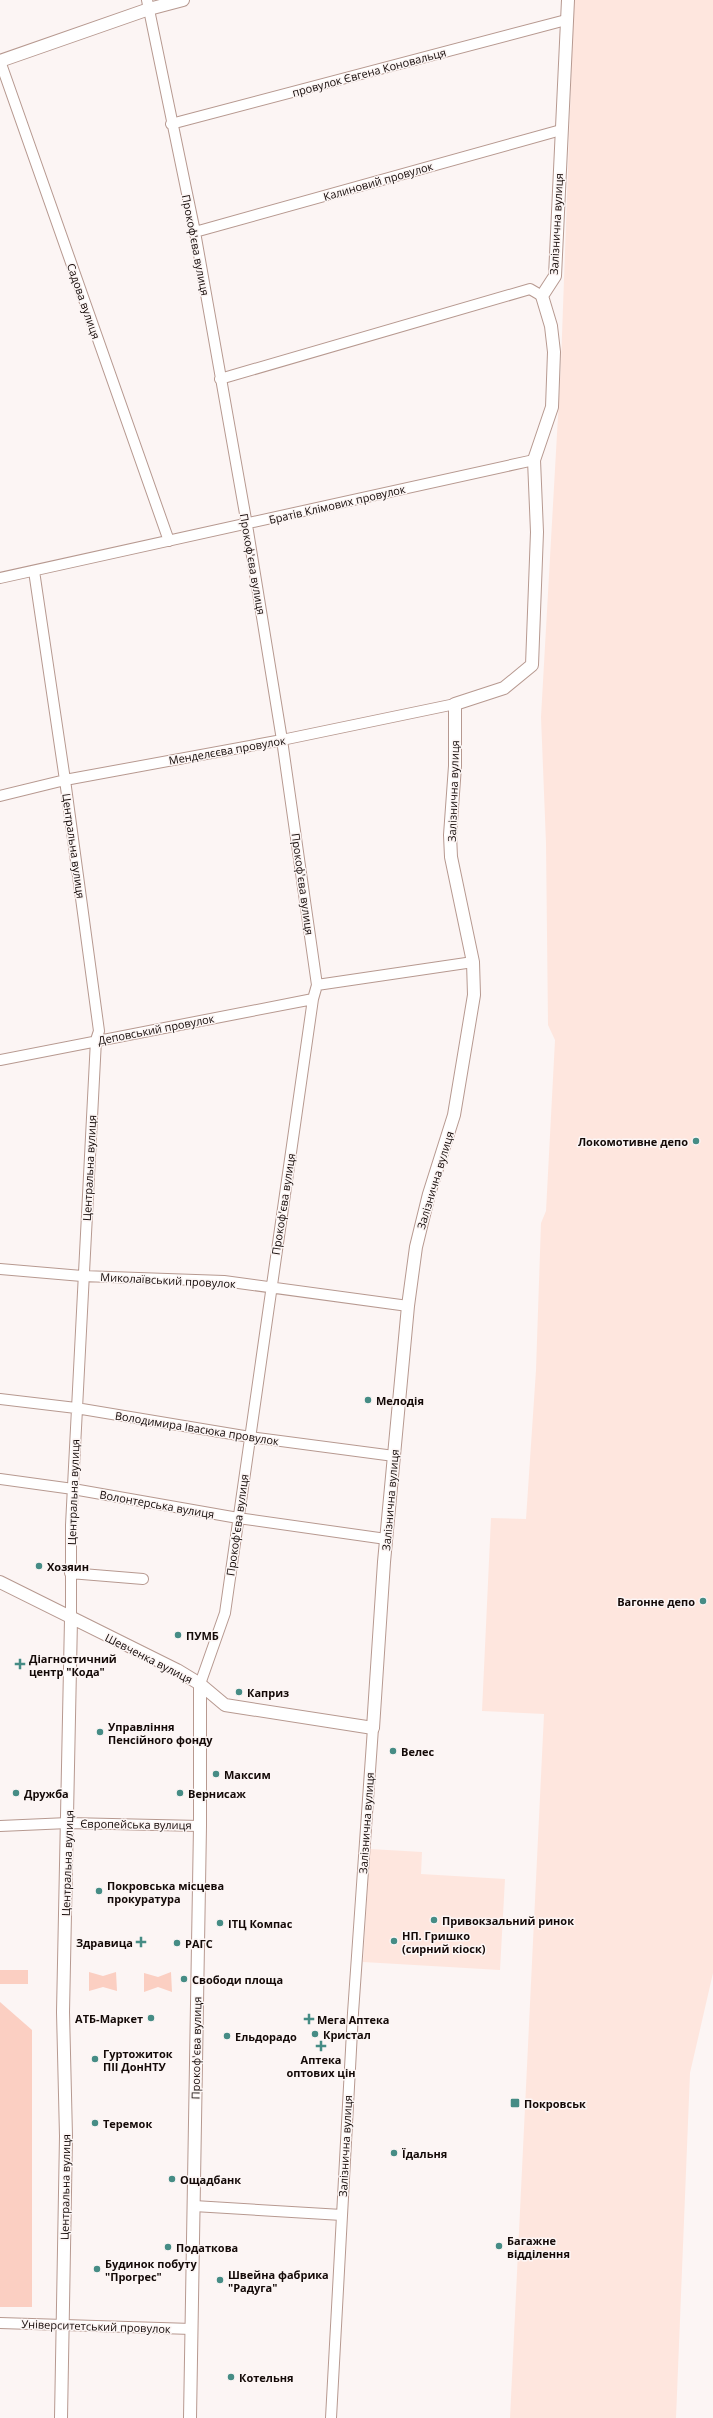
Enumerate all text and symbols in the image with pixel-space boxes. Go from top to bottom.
street label: провулок Євгена Коновальця [290,44,448,100]
street label: Калиновий провулок [321,158,435,204]
street label: Залізнична вулиця [546,173,566,275]
street label: Прокоф'єва вулиця [179,193,213,297]
street label: Садова вулиця [64,261,104,341]
street label: Братів Клімових провулок [267,481,407,527]
street label: Прокоф'єва вулиця [237,512,269,616]
street label: Менделєєва провулок [167,732,287,768]
street label: Залізнична вулиця [444,740,462,842]
street label: Центральна вулиця [59,792,89,900]
street label: Прокоф'єва вулиця [288,832,318,936]
street label: Деповський провулок [96,1010,216,1048]
street label: Центральна вулиця [79,1115,99,1221]
street label: Залізнична вулиця [413,1129,457,1231]
place label: Локомотивне депо [578,1134,688,1149]
marker: Локомотивне депо [691,1136,701,1146]
street label: Прокоф'єва вулиця [268,1152,298,1256]
street label: Миколаївський провулок [100,1269,236,1291]
place label: Мелодія [376,1393,424,1408]
marker: Мелодія [363,1395,373,1405]
street label: Володимира Івасюка провулок [114,1408,280,1448]
street label: Центральна вулиця [64,1439,82,1545]
street label: Залізнична вулиця [378,1449,402,1551]
street label: Прокоф'єва вулиця [222,1473,252,1577]
street label: Волонтерська вулиця [98,1487,216,1521]
place label: Хозяин [47,1559,89,1574]
marker: Хозяин [34,1561,44,1571]
place label: Вагонне депо [617,1594,695,1609]
marker: Вагонне депо [698,1596,708,1606]
place label: ПУМБ [186,1628,219,1643]
street label: Шевченка вулиця [103,1629,195,1687]
marker: ПУМБ [173,1630,183,1640]
place label: Діагностичний центр "Кода" [29,1651,117,1679]
marker: Діагностичний центр "Кода" [14,1658,26,1670]
place label: Каприз [247,1685,289,1700]
marker: Каприз [234,1687,244,1697]
place label: Управління Пенсійного фонду [108,1719,213,1747]
marker: Управління Пенсійного фонду [95,1727,105,1737]
place label: Велес [401,1744,434,1759]
marker: Велес [388,1746,398,1756]
place label: Максим [224,1767,271,1782]
marker: Максим [211,1769,221,1779]
street label: Залізнична вулиця [355,1772,377,1874]
place label: Дружба [24,1786,69,1801]
place label: Вернисаж [188,1786,246,1801]
marker: Дружба [11,1788,21,1798]
marker: Вернисаж [175,1788,185,1798]
street label: Центральна вулиця [58,1810,76,1916]
street label: Європейська вулиця [80,1816,192,1832]
place label: Покровська місцева прокуратура [107,1878,224,1906]
marker: Покровська місцева прокуратура [94,1886,104,1896]
place label: Привокзальний ринок [442,1913,574,1928]
marker: Привокзальний ринок [429,1915,439,1925]
place label: ІТЦ Компас [228,1916,293,1931]
marker: ІТЦ Компас [215,1918,225,1928]
place label: НП. Гришко (сирний кіоск) [402,1928,486,1956]
place label: Здравица [76,1935,133,1950]
place label: РАГС [185,1936,213,1951]
marker: НП. Гришко (сирний кіоск) [389,1936,399,1946]
marker: Здравица [136,1937,146,1947]
marker: РАГС [172,1938,182,1948]
place label: Свободи площа [192,1972,283,1987]
marker: Свободи площа [179,1974,189,1984]
street label: Прокоф'єва вулиця [188,1997,204,2099]
place label: АТБ-Маркет [75,2011,143,2026]
place label: Мега Аптека [317,2012,389,2027]
marker: АТБ-Маркет [146,2013,156,2023]
marker: Мега Аптека [304,2014,314,2024]
place label: Кристал [323,2027,371,2042]
place label: Ельдорадо [235,2029,297,2044]
marker: Кристал [310,2029,320,2039]
marker: Ельдорадо [222,2031,232,2041]
marker: Аптека оптових цін [316,2041,326,2051]
place label: Гуртожиток ПІІ ДонНТУ [103,2046,173,2074]
place label: Аптека оптових цін [286,2052,356,2080]
marker: Гуртожиток ПІІ ДонНТУ [90,2054,100,2064]
street label: Залізнична вулиця [335,2095,355,2197]
place label: Покровськ [524,2096,586,2111]
marker: Покровськ [509,2097,521,2109]
place label: Теремок [103,2116,152,2131]
marker: Теремок [90,2118,100,2128]
street label: Центральна вулиця [57,2134,73,2240]
place label: Їдальня [401,2146,447,2161]
marker: Їдальня [389,2148,399,2158]
place label: Ощадбанк [180,2172,241,2187]
marker: Ощадбанк [167,2174,177,2184]
place label: Багажне відділення [507,2233,570,2261]
place label: Податкова [176,2240,238,2255]
marker: Багажне відділення [494,2241,504,2251]
marker: Податкова [163,2242,173,2252]
place label: Будинок побуту "Прогрес" [105,2256,197,2284]
marker: Будинок побуту "Прогрес" [92,2264,102,2274]
place label: Швейна фабрика "Радуга" [228,2267,329,2295]
marker: Швейна фабрика "Радуга" [215,2275,225,2285]
street label: Університетський провулок [21,2316,171,2336]
place label: Котельня [239,2370,293,2385]
marker: Котельня [226,2372,236,2382]

